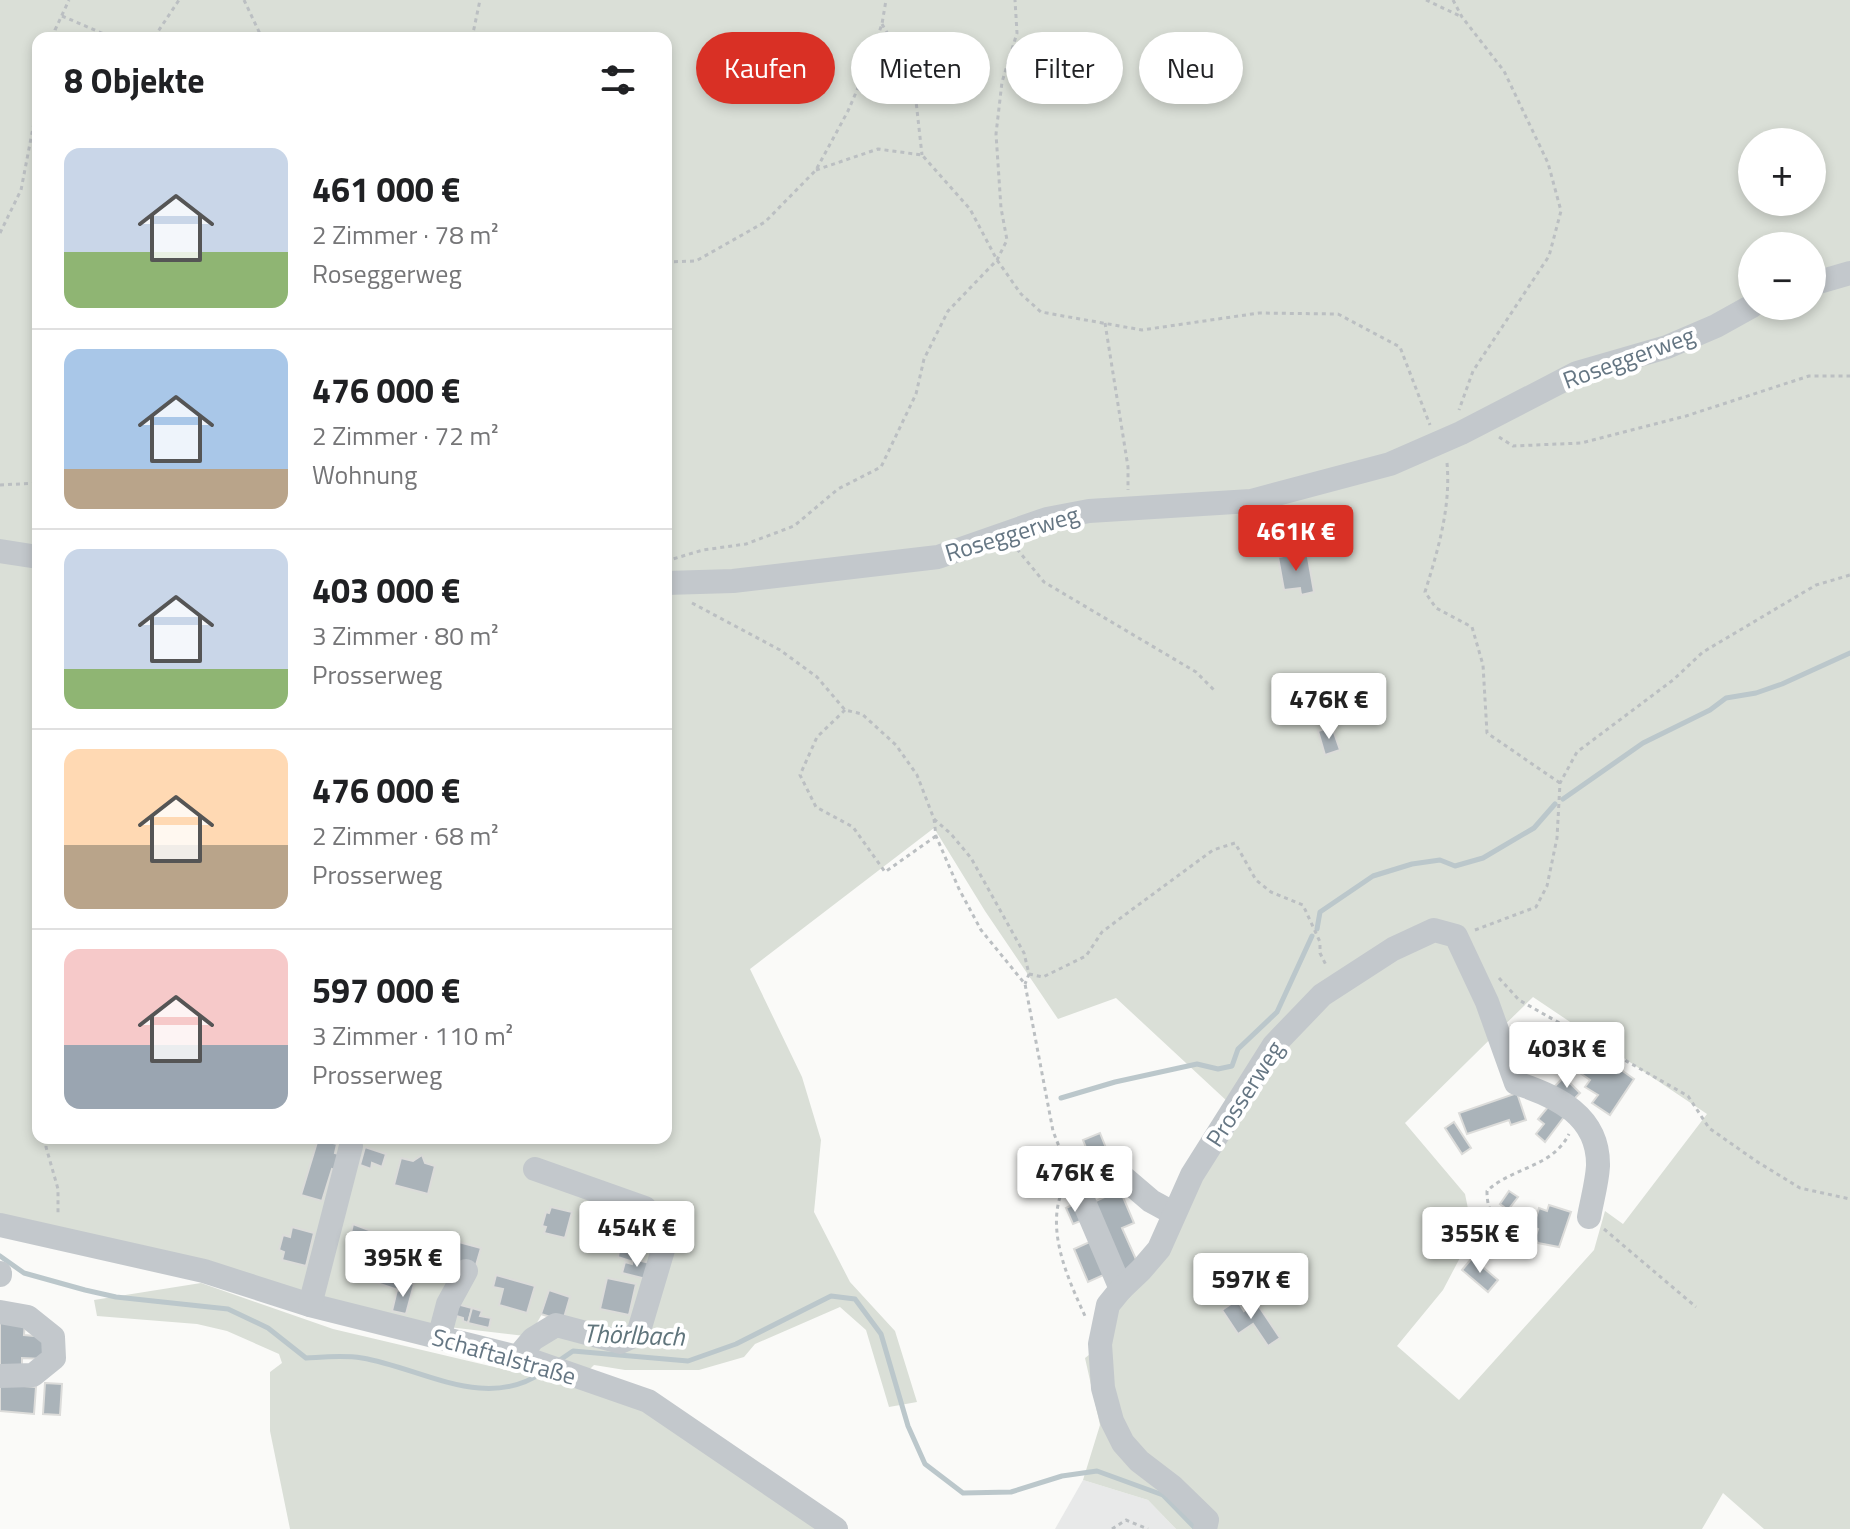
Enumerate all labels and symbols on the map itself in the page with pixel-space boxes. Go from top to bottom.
street label: Roseggerweg [1558,317,1700,398]
street label: Roseggerweg [940,496,1083,570]
pin: 461K € [1231,505,1361,573]
pin: 476K € [1264,673,1394,741]
pin: 403K € [1502,1022,1632,1090]
street label: Prosserweg [1196,1033,1292,1154]
pin: 476K € [1010,1146,1140,1214]
pin: 454K € [572,1201,702,1269]
pin: 355K € [1415,1207,1545,1275]
pin: 395K € [338,1231,468,1299]
pin: 597K € [1186,1253,1316,1321]
water label: Thörlbach [583,1313,686,1356]
street label: Schaftalstraße [428,1318,580,1394]

